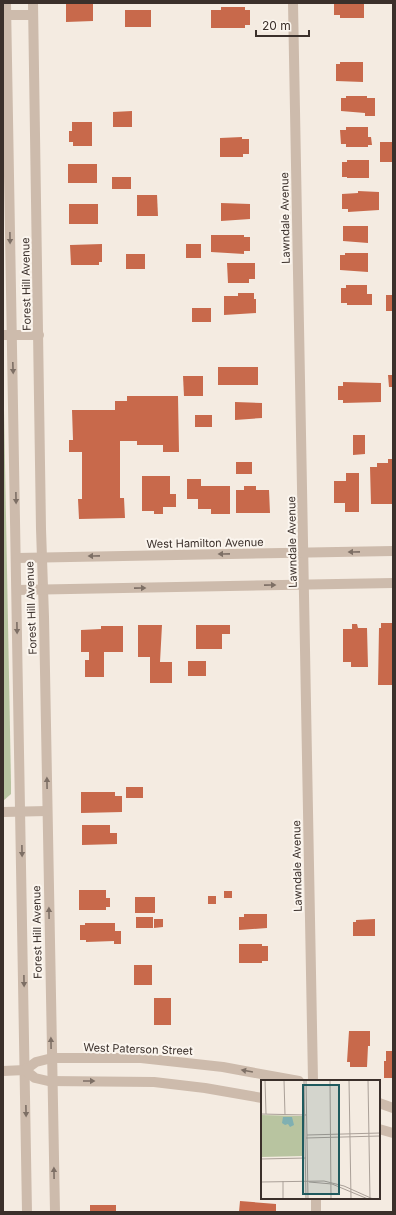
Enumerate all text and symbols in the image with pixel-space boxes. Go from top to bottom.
scale bar [256,12,309,38]
text: 20 m [262,18,291,33]
street label: Lawndale Avenue [277,172,293,264]
one-way arrow [7,232,13,245]
street label: Forest Hill Avenue [18,237,34,331]
one-way arrow [10,362,17,374]
one-way arrow [13,492,19,505]
street label: Lawndale Avenue [284,496,300,588]
street label: West Hamilton Avenue [146,535,264,551]
one-way arrow [347,549,360,555]
one-way arrow [217,551,230,557]
one-way arrow [88,553,100,560]
street label: Forest Hill Avenue [22,561,40,655]
one-way arrow [264,582,276,589]
one-way arrow [134,584,146,591]
one-way arrow [14,622,20,635]
one-way arrow [44,776,50,789]
street label: Lawndale Avenue [289,820,305,912]
one-way arrow [18,845,25,857]
street label: Forest Hill Avenue [29,885,45,979]
one-way arrow [46,906,52,919]
one-way arrow [21,975,27,988]
one-way arrow [48,1037,55,1049]
street label: West Paterson Street [83,1040,193,1058]
one-way arrow [241,1067,253,1073]
one-way arrow [83,1078,96,1084]
inset map [261,1080,380,1199]
one-way arrow [22,1105,29,1117]
one-way arrow [51,1166,57,1179]

